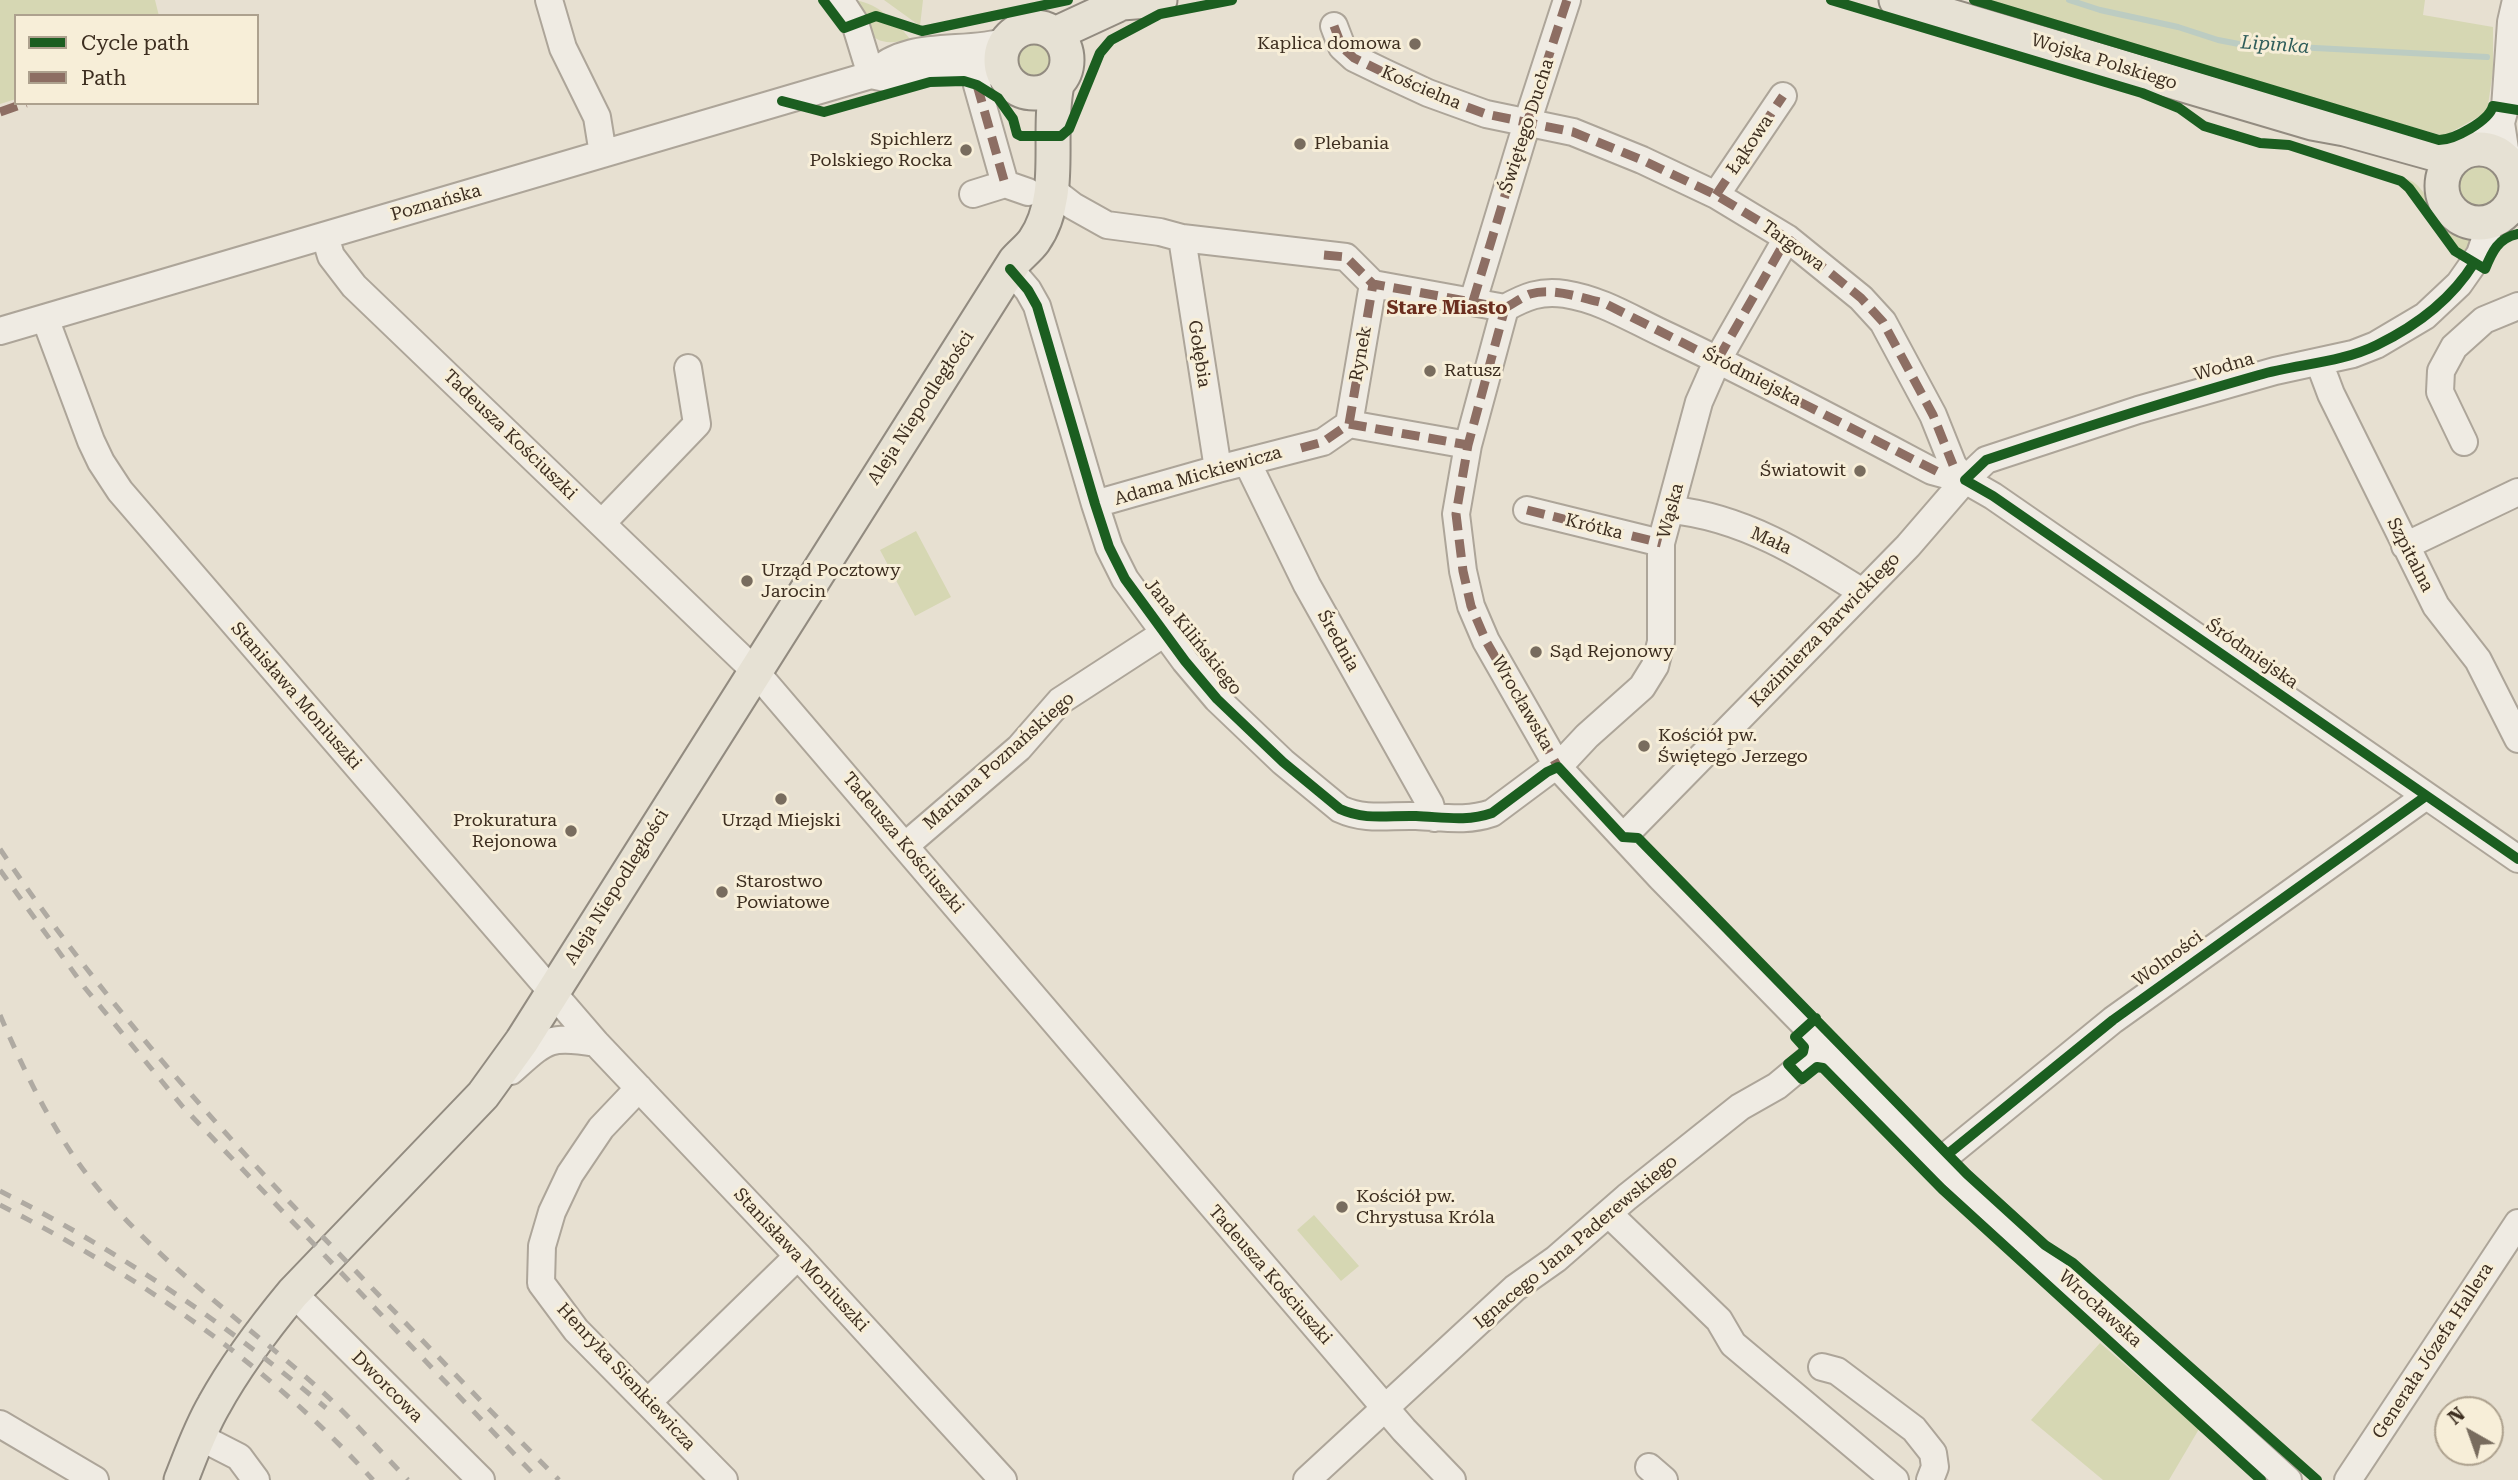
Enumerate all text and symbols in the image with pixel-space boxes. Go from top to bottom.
legend [14,14,259,105]
street label: Wojska Polskiego [2028,29,2180,95]
text: Cycle path [81,31,189,55]
water label: Lipinka [2240,31,2310,59]
place label: Kaplica domowa [1257,33,1401,55]
marker: Kaplica domowa [1407,36,1423,52]
street label: Świętego Ducha [1495,56,1559,196]
street label: Kościelna [1378,62,1464,114]
text: Path [81,66,127,90]
street label: Łąkowa [1722,111,1778,179]
place label: Spichlerz Polskiego Rocka [809,129,952,172]
place label: Plebania [1314,133,1389,155]
marker: Plebania [1292,136,1308,152]
marker: Spichlerz Polskiego Rocka [958,142,974,158]
street label: Poznańska [388,180,484,226]
street label: Targowa [1757,216,1829,276]
district label: Stare Miasto [1387,297,1507,319]
street label: Gołębia [1183,319,1215,389]
street label: Rynek [1346,325,1376,383]
street label: Aleja Niepodległości [863,327,979,489]
street label: Śródmiejska [1699,343,1805,411]
street label: Wodna [2191,348,2257,386]
place label: Ratusz [1444,360,1501,382]
marker: Ratusz [1422,363,1438,379]
street label: Tadeusza Kościuszki [439,366,581,504]
street label: Adama Mickiewicza [1112,442,1284,510]
place label: Światowit [1760,460,1846,482]
marker: Światowit [1852,463,1868,479]
street label: Wąska [1653,481,1689,541]
street label: Krótka [1563,509,1625,545]
street label: Szpitalna [2382,514,2438,596]
street label: Mała [1747,523,1795,559]
street label: Kazimierza Barwickiego [1745,548,1905,712]
place label: Urząd Pocztowy Jarocin [761,560,901,602]
marker: Urząd Pocztowy Jarocin [739,573,755,589]
street label: Jana Kilińskiego [1139,574,1247,700]
street label: Średnia [1312,606,1364,676]
street label: Śródmiejska [2202,614,2302,694]
street label: Stanisława Moniuszki [226,618,366,774]
place label: Sąd Rejonowy [1550,641,1674,663]
marker: Sąd Rejonowy [1528,644,1544,660]
street label: Wrocławska [1486,652,1558,754]
street label: Mariana Poznańskiego [919,688,1079,834]
place label: Kościół pw. Świętego Jerzego [1658,725,1808,768]
marker: Kościół pw. Świętego Jerzego [1636,738,1652,754]
street label: Tadeusza Kościuszki [838,768,968,918]
marker: Urząd Miejski [773,791,789,807]
street label: Aleja Niepodległości [560,805,674,969]
place label: Prokuratura Rejonowa [453,810,557,852]
place label: Urząd Miejski [721,810,841,832]
marker: Prokuratura Rejonowa [563,823,579,839]
place label: Starostwo Powiatowe [736,871,830,914]
marker: Starostwo Powiatowe [714,884,730,900]
street label: Wolności [2129,926,2207,992]
street label: Ignacego Jana Paderewskiego [1470,1151,1682,1333]
street label: Stanisława Moniuszki [729,1184,873,1336]
place label: Kościół pw. Chrystusa Króla [1356,1186,1495,1228]
marker: Kościół pw. Chrystusa Króla [1334,1199,1350,1215]
street label: Tadeusza Kościuszki [1204,1201,1336,1349]
street label: Generała Józefa Hallera [2368,1259,2498,1443]
street label: Wrocławska [2054,1266,2146,1352]
street label: Henryka Sienkiewicza [552,1299,700,1455]
street label: Dworcowa [347,1347,427,1427]
north arrow [2434,1396,2504,1466]
text: N [2443,1403,2469,1430]

